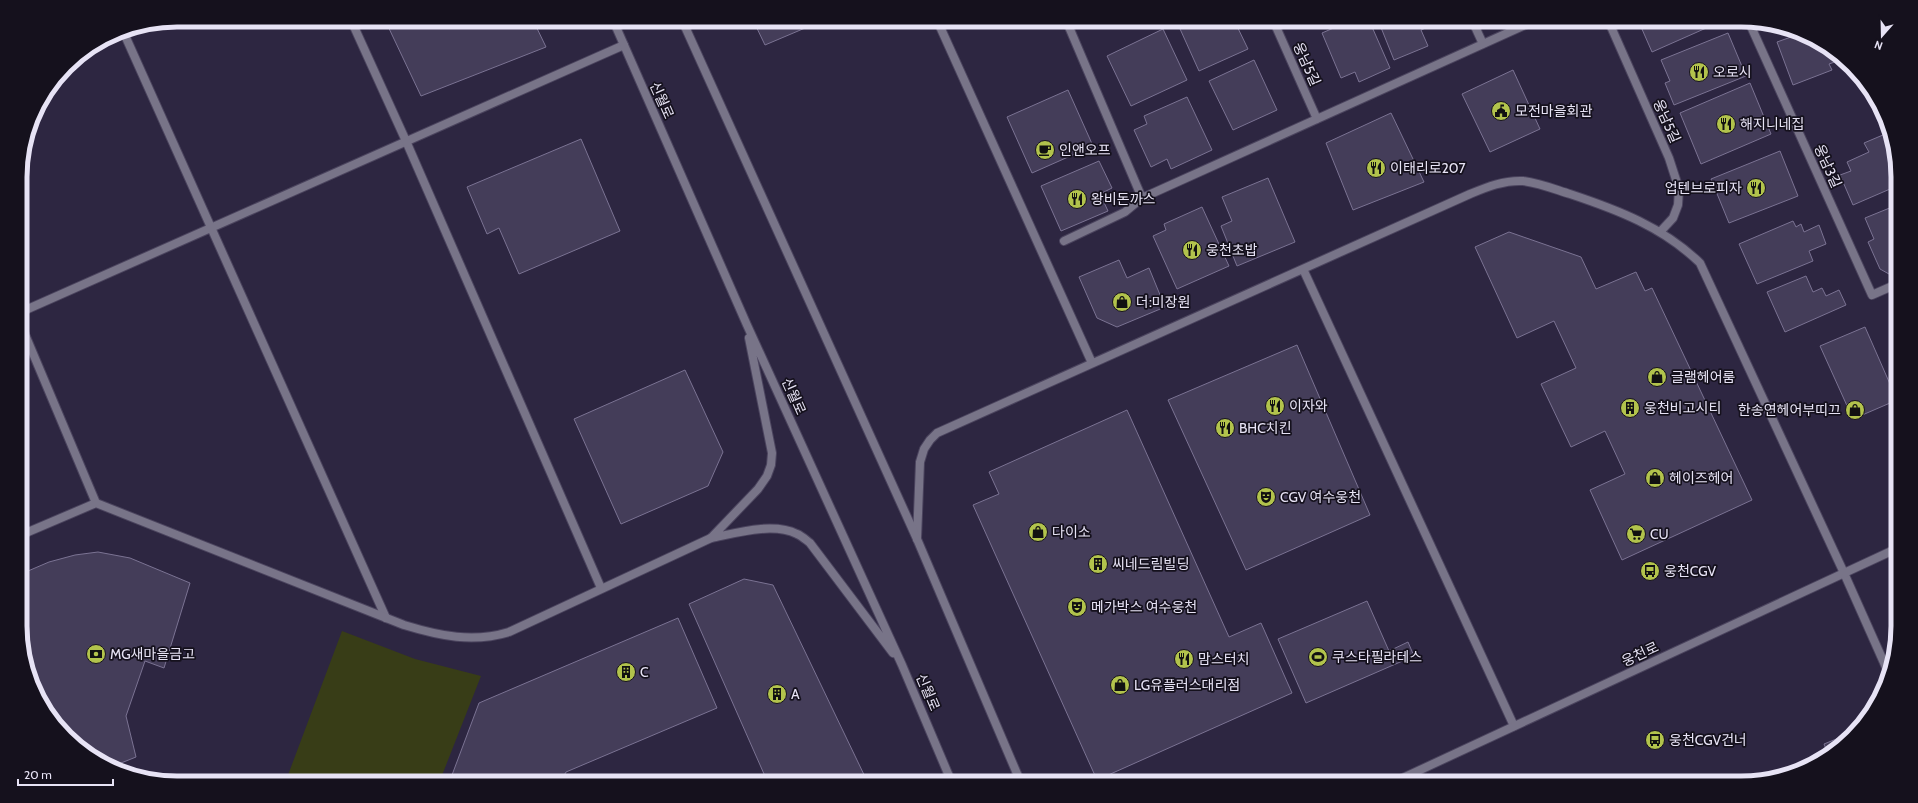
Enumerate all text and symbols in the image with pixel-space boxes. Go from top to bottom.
north arrow [1862,16,1902,56]
text: N [1873,37,1885,53]
street label: 웅남5길 [1289,39,1325,89]
restaurant icon: 오로시 [1688,61,1710,83]
place label: 오로시 [1713,63,1752,81]
street label: 신월로 [646,79,678,121]
street label: 웅남5길 [1649,96,1685,146]
public building icon: 모전마을회관 [1490,100,1512,122]
place label: 모전마을회관 [1515,102,1592,120]
restaurant icon: 해지니네집 [1715,113,1737,135]
place label: 해지니네집 [1740,115,1804,133]
cafe icon: 인앤오프 [1034,139,1056,161]
place label: 인앤오프 [1059,141,1111,159]
street label: 웅남3길 [1810,141,1846,191]
restaurant icon: 이태리로207 [1365,157,1387,179]
place label: 이태리로207 [1390,159,1466,177]
restaurant icon: 업텐브로피자 [1745,177,1767,199]
place label: 업텐브로피자 [1665,179,1742,197]
restaurant icon: 왕비돈까스 [1066,188,1088,210]
place label: 왕비돈까스 [1091,190,1156,208]
restaurant icon: 웅천초밥 [1181,239,1203,261]
place label: 웅천초밥 [1206,241,1258,259]
shop icon: 더:미장원 [1111,291,1133,313]
place label: 더:미장원 [1136,293,1190,311]
shop icon: 글램헤어룸 [1646,366,1668,388]
place label: 글램헤어룸 [1671,368,1736,386]
street label: 신월로 [778,375,810,417]
restaurant icon: 이자와 [1264,395,1286,417]
place label: 이자와 [1289,397,1328,415]
building icon: 웅천비고시티 [1619,397,1641,419]
place label: 웅천비고시티 [1644,399,1721,417]
shop icon: 한송연헤어부띠끄 [1844,399,1866,421]
place label: 한송연헤어부띠끄 [1738,401,1841,419]
restaurant icon: BHC치킨 [1214,417,1236,439]
place label: BHC치킨 [1239,419,1292,437]
shop icon: 헤이즈헤어 [1644,467,1666,489]
place label: 헤이즈헤어 [1669,469,1733,487]
theatre icon: CGV 여수웅천 [1255,486,1277,508]
place label: CGV 여수웅천 [1280,488,1361,506]
shop icon: 다이소 [1027,521,1049,543]
place label: 다이소 [1052,523,1091,541]
supermarket icon: CU [1625,523,1647,545]
place label: CU [1650,525,1669,543]
building icon: 씨네드림빌딩 [1087,553,1109,575]
place label: 씨네드림빌딩 [1112,555,1189,573]
bus stop icon: 웅천CGV [1639,560,1661,582]
place label: 웅천CGV [1664,562,1717,580]
theatre icon: 메가박스 여수웅천 [1066,596,1088,618]
place label: 메가박스 여수웅천 [1091,598,1197,616]
street label: 웅천로 [1619,638,1661,670]
bank icon: MG새마을금고 [85,643,107,665]
place label: MG새마을금고 [110,645,195,663]
sports icon: 쿠스타필라테스 [1307,646,1329,668]
restaurant icon: 맘스터치 [1173,648,1195,670]
place label: 쿠스타필라테스 [1332,648,1422,666]
place label: 맘스터치 [1198,650,1250,668]
building icon: C [615,661,637,683]
place label: C [640,663,649,681]
street label: 신월로 [912,671,944,713]
shop icon: LG유플러스대리점 [1109,674,1131,696]
place label: LG유플러스대리점 [1134,676,1240,694]
building icon: A [766,683,788,705]
place label: A [791,685,800,703]
bus stop icon: 웅천CGV건너 [1644,729,1666,751]
place label: 웅천CGV건너 [1669,731,1747,749]
scale bar [18,761,113,787]
text: 20 m [24,767,52,782]

